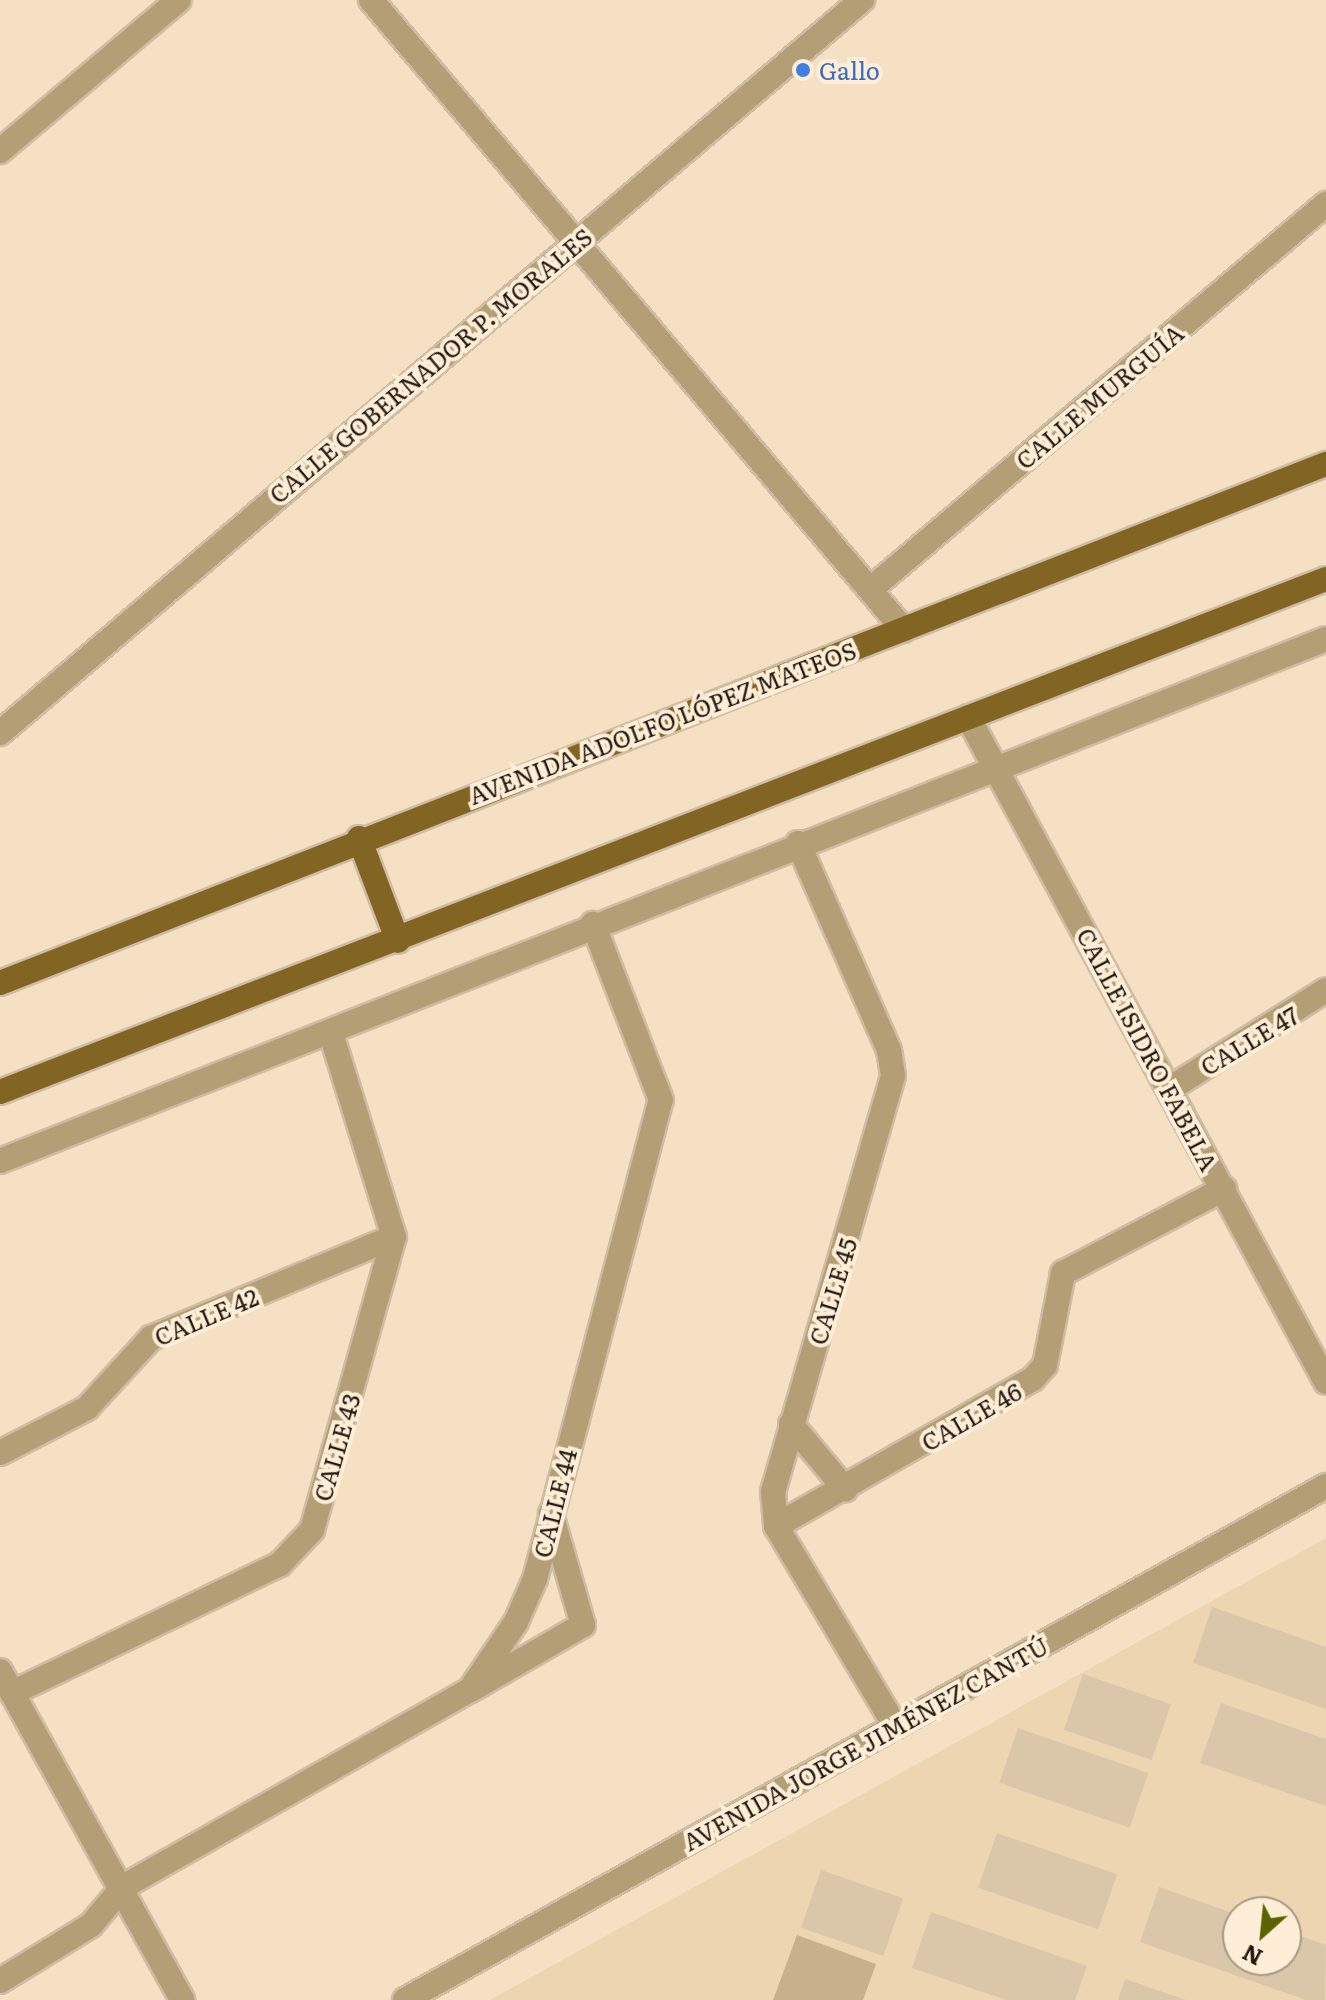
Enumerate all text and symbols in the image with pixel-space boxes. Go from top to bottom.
place label: Gallo [819,56,880,84]
marker: Gallo [794,61,812,79]
street label: CALLE GOBERNADOR P. MORALES [263,222,597,508]
street label: CALLE MURGUÍA [1010,318,1188,474]
street label: AVENIDA ADOLFO LÓPEZ MATEOS [464,635,860,809]
street label: CALLE ISIDRO FABELA [1072,923,1224,1175]
street label: CALLE 47 [1195,1000,1303,1080]
street label: CALLE 45 [802,1234,862,1348]
street label: CALLE 42 [150,1281,262,1351]
street label: CALLE 46 [916,1376,1026,1456]
street label: CALLE 43 [307,1390,365,1504]
street label: CALLE 44 [527,1446,581,1560]
street label: AVENIDA JORGE JIMÉNEZ CANTÚ [677,1630,1053,1856]
north arrow [1222,1896,1302,1976]
text: N [1236,1937,1268,1975]

